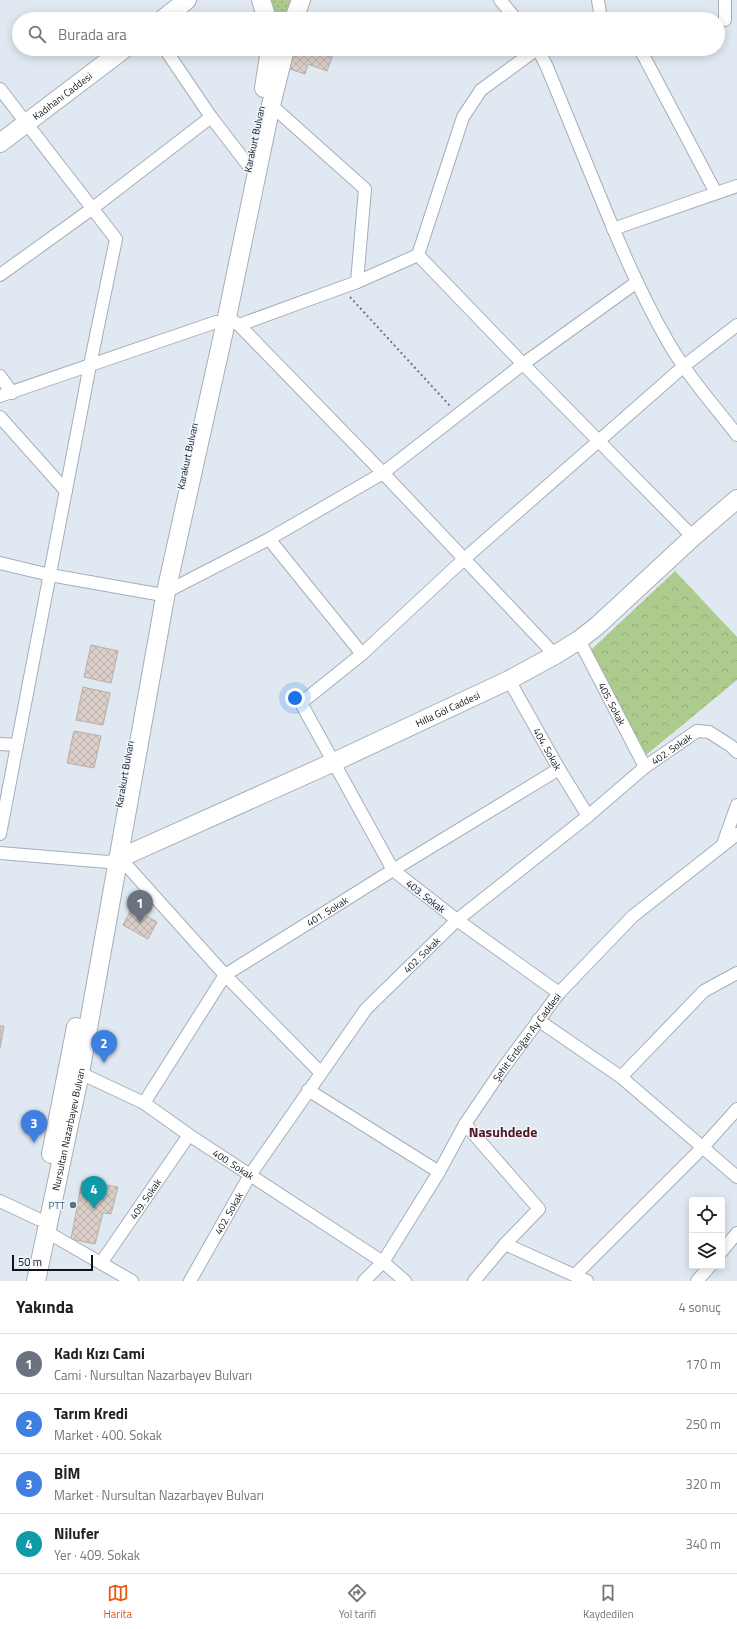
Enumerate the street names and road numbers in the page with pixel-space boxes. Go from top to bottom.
street label: Kadıhanı Caddesi [29,69,95,124]
street label: Karakurt Bulvarı [240,104,269,174]
street label: Karakurt Bulvarı [173,421,202,491]
street label: 405. Sokak [594,680,629,728]
street label: Hılla Göl Caddesi [413,688,483,731]
street label: 404. Sokak [529,725,565,773]
street label: 402. Sokak [648,730,695,769]
street label: Karakurt Bulvarı [111,739,138,809]
street label: 403. Sokak [403,876,449,917]
street label: 401. Sokak [304,893,351,930]
street label: 402. Sokak [400,933,444,977]
street label: Şehit Erdoğan Ay Caddesi [489,990,565,1085]
street label: Nursultan Nazarbayev Bulvarı [48,1067,89,1192]
street label: 400. Sokak [210,1145,257,1184]
street label: 409. Sokak [126,1175,165,1222]
street label: 402. Sokak [211,1189,247,1237]

